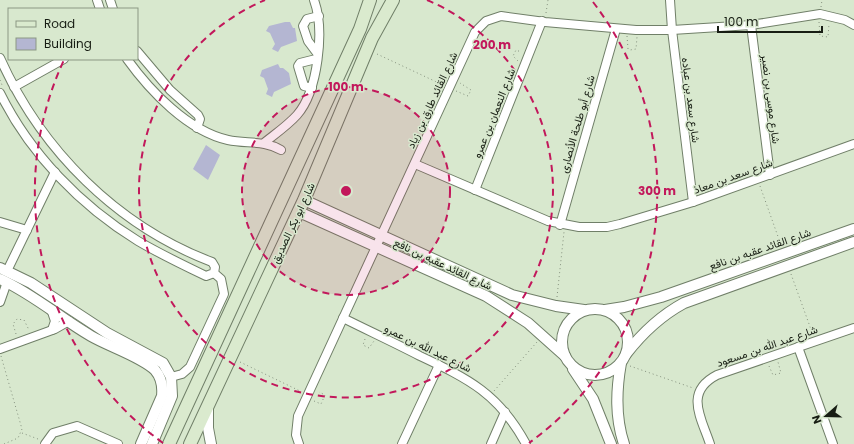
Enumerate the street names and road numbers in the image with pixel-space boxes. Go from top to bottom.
street label: شارع القائد طارق بن زياد [403,49,462,151]
street label: شارع موسى بن نصير [757,52,784,145]
street label: شارع سعد بن عباده [678,56,704,144]
street label: شارع النعمان بن عمرو [469,65,519,160]
street label: شارع أبو طلحة الأنصارى [555,73,599,175]
street label: شارع سعد بن معاذ [691,154,775,198]
street label: شارع ابو بكر الصديق [267,180,319,266]
street label: شارع القائد عقبه بن نافع [707,224,813,274]
street label: شارع القائد عقبه بن نافع [391,234,495,294]
street label: شارع عبد الله بن عمرو [382,320,475,376]
street label: شارع عبد الله بن مسعود [714,321,820,371]

